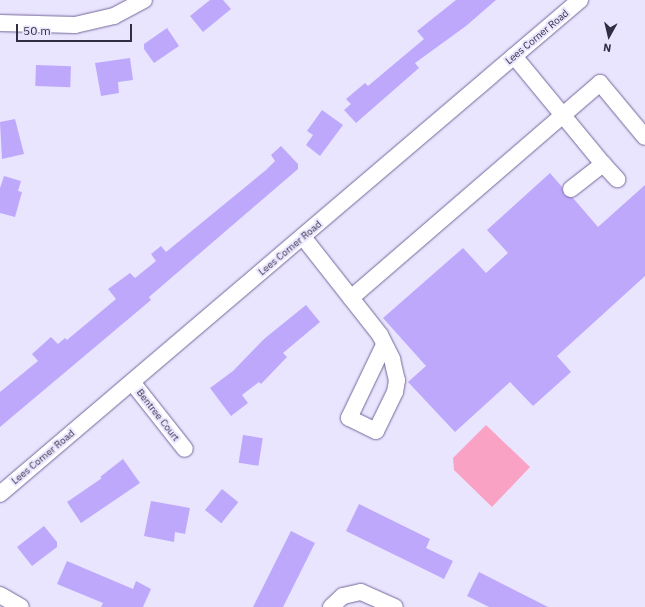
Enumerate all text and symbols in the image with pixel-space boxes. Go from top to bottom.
street label: Lees Corner Road [503,7,571,67]
scale bar [18,16,134,42]
north arrow [589,16,629,56]
text: 50 m [23,23,51,38]
text: N [602,40,612,55]
street label: Lees Corner Road [256,218,324,278]
street label: Bentree Court [134,387,182,443]
street label: Lees Corner Road [9,427,77,487]

